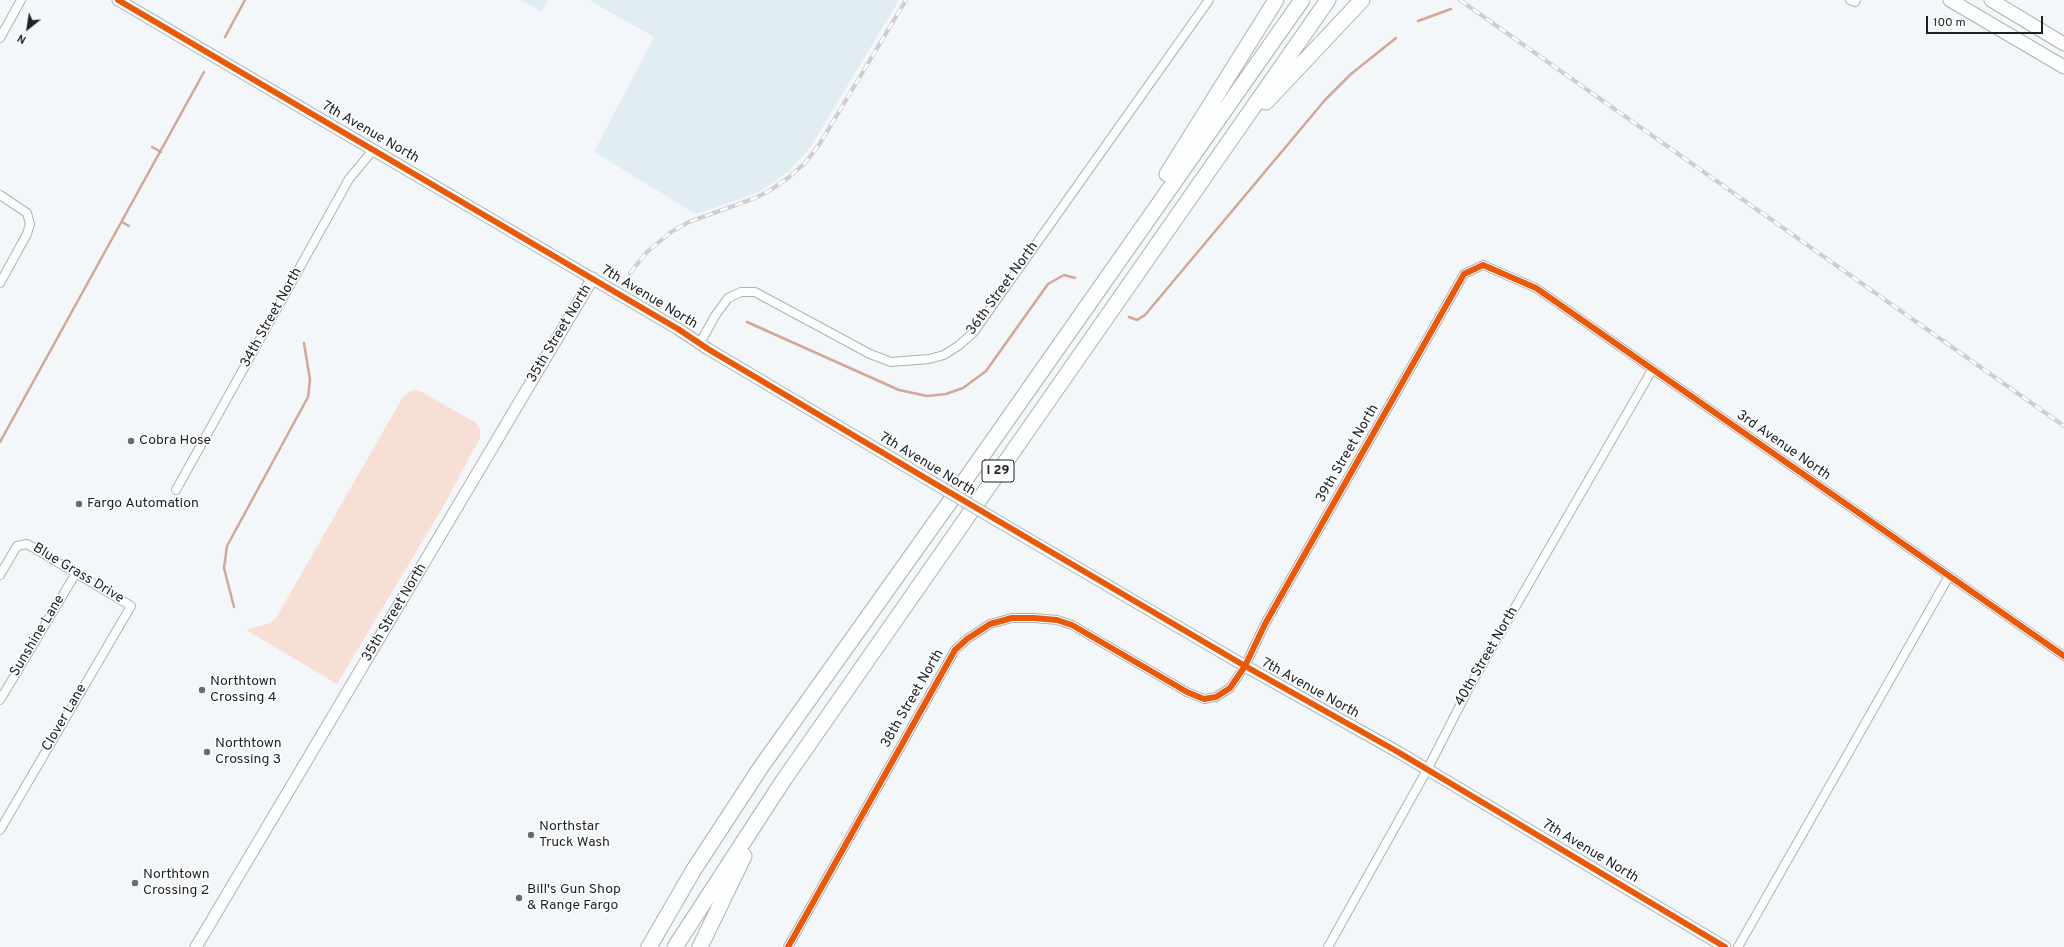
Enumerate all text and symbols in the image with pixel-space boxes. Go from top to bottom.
north arrow [8,8,48,48]
scale bar [1928,8,2045,34]
text: 100 m [1933,15,1966,31]
text: N [15,30,29,46]
street label: 7th Avenue North [318,98,422,168]
street label: 36th Street North [964,239,1042,339]
street label: 7th Avenue North [598,263,700,333]
street label: 34th Street North [238,265,306,371]
street label: 35th Street North [524,282,596,386]
street label: 39th Street North [1313,402,1383,506]
street label: 3rd Avenue North [1733,407,1833,485]
street label: 7th Avenue North [876,430,978,500]
place label: Cobra Hose [139,433,211,449]
marker: Cobra Hose [126,436,136,446]
road number: I 29 [982,460,1014,482]
place label: Fargo Automation [87,496,199,512]
marker: Fargo Automation [74,499,84,509]
street label: Blue Grass Drive [29,540,127,608]
street label: 35th Street North [359,561,431,665]
street label: Sunshine Lane [7,592,69,680]
street label: 40th Street North [1452,604,1522,710]
street label: 38th Street North [878,647,948,751]
street label: 7th Avenue North [1258,655,1362,723]
place label: Northtown Crossing 4 [210,674,277,706]
street label: Clover Lane [39,681,91,755]
marker: Northtown Crossing 4 [197,685,207,695]
place label: Northtown Crossing 3 [215,736,282,768]
marker: Northtown Crossing 3 [202,747,212,757]
street label: 7th Avenue North [1539,817,1641,887]
place label: Northstar Truck Wash [539,819,610,852]
marker: Northstar Truck Wash [526,830,536,840]
place label: Northtown Crossing 2 [143,867,210,900]
marker: Northtown Crossing 2 [130,878,140,888]
place label: Bill's Gun Shop & Range Fargo [527,882,621,914]
marker: Bill's Gun Shop & Range Fargo [514,893,524,903]

